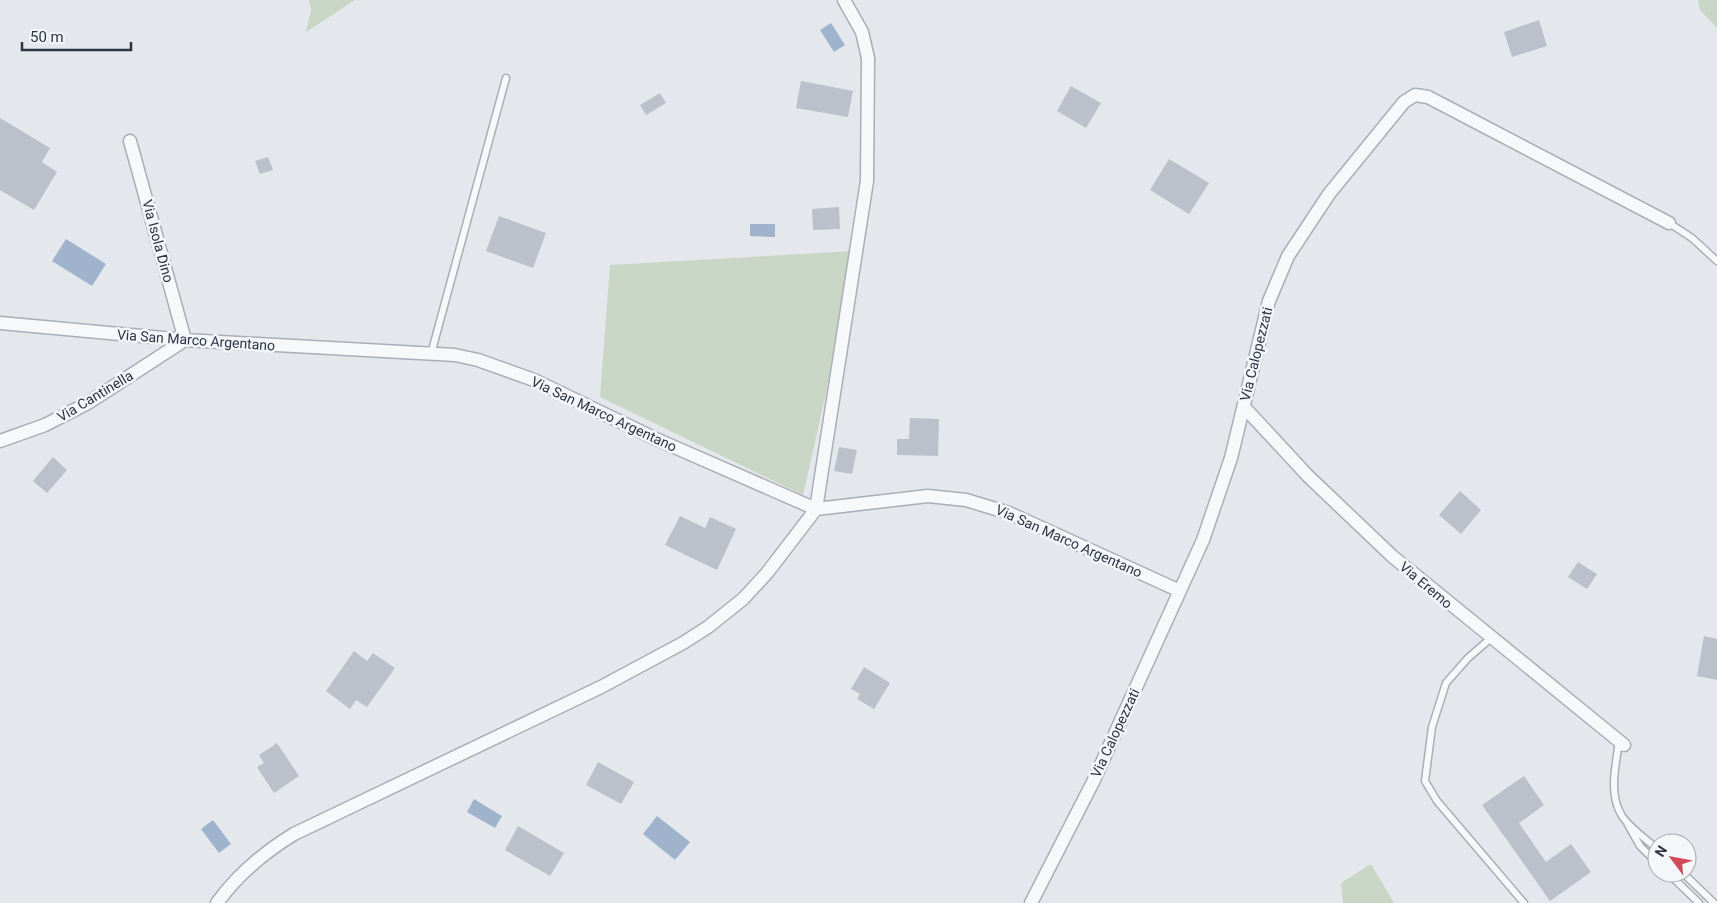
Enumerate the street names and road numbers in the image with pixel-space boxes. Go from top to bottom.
street label: Via Isola Dino [139,198,177,284]
street label: Via Calopezzati [1237,305,1275,403]
street label: Via San Marco Argentano [116,326,276,354]
street label: Via Cantinella [54,367,136,425]
street label: Via San Marco Argentano [529,373,679,455]
street label: Via San Marco Argentano [993,501,1145,581]
street label: Via Eremo [1396,558,1456,612]
street label: Via Calopezzati [1087,686,1143,780]

